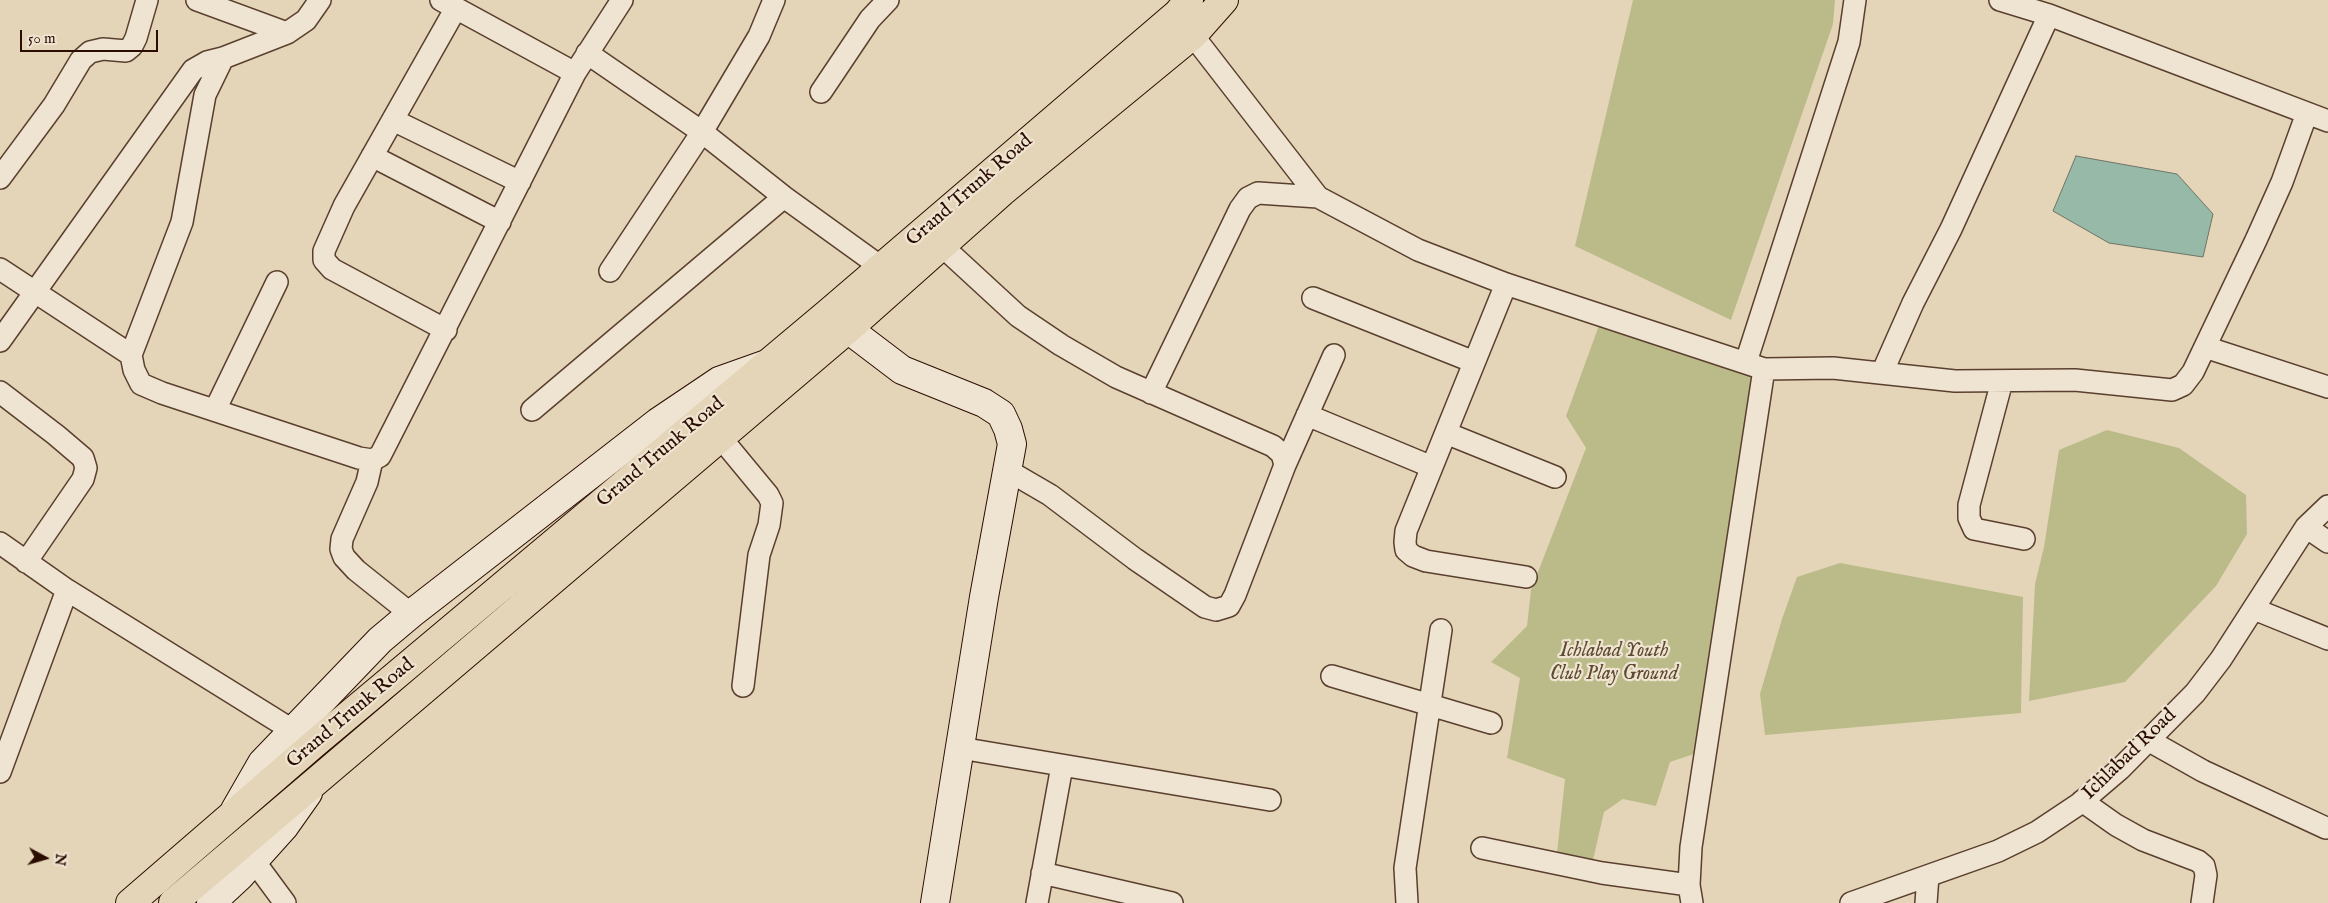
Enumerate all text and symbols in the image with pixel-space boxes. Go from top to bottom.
scale bar [22,20,160,52]
text: 50 m [28,29,56,48]
street label: Grand Trunk Road [902,130,1038,252]
street label: Grand Trunk Road [592,393,730,513]
park label: Ichlabad Youth Club Play Ground [1550,640,1678,687]
street label: Grand Trunk Road [282,654,420,774]
street label: Ichlabad Road [2078,704,2182,806]
north arrow [20,833,70,883]
text: N [50,853,70,867]

